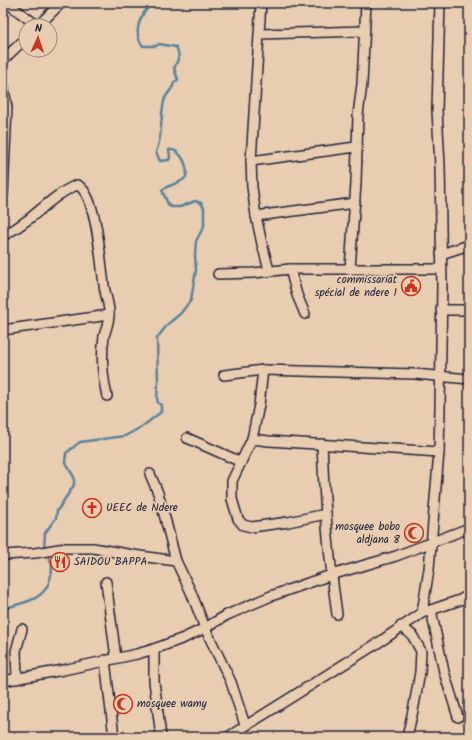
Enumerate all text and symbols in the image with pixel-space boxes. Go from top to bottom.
north arrow [18,18,58,58]
text: N [35,20,42,38]
place label: commissariat spécial de ndere 1 [315,271,398,302]
public building icon: commissariat spécial de ndere 1 [400,275,422,297]
church icon: UEEC de Ndere [81,497,103,519]
place label: UEEC de Ndere [106,499,178,517]
place label: mosquee bobo aldjana 8 [335,518,400,549]
mosque icon: mosquee bobo aldjana 8 [403,522,425,544]
restaurant icon: SAIDOU BAPPA [49,551,71,573]
place label: SAIDOU BAPPA [74,553,147,571]
mosque icon: mosquee wamy [112,693,134,715]
place label: mosquee wamy [137,695,208,713]

